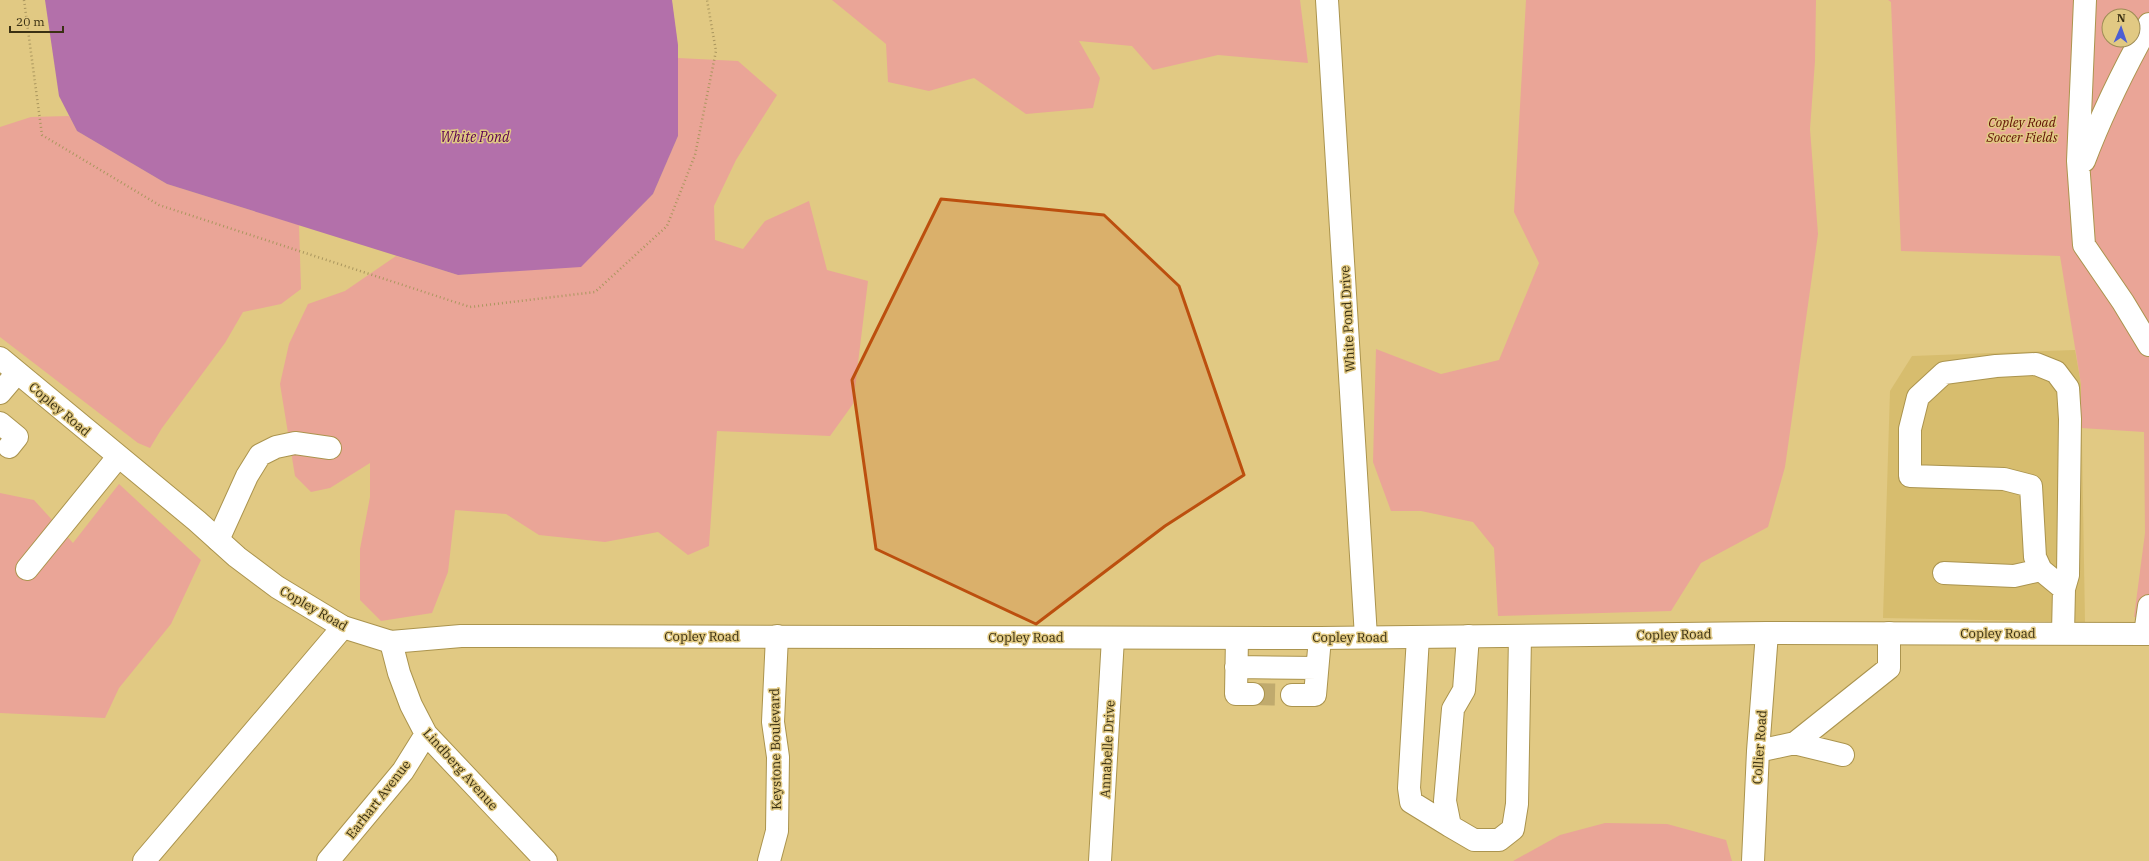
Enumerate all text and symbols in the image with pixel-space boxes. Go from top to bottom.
scale bar [10,8,63,34]
north arrow [2101,8,2141,48]
text: N [2117,11,2126,25]
text: 20 m [16,14,45,29]
park label: Copley Road Soccer Fields [1986,114,2058,146]
water label: White Pond [440,128,510,146]
street label: White Pond Drive [1336,265,1359,373]
street label: Copley Road [25,379,94,440]
street label: Copley Road [277,582,351,635]
street label: Copley Road [1636,625,1712,644]
street label: Copley Road [1960,625,2036,642]
street label: Copley Road [664,628,740,645]
street label: Copley Road [988,629,1064,646]
street label: Copley Road [1312,629,1388,646]
street label: Keystone Boulevard [766,688,785,810]
street label: Annabelle Drive [1096,700,1119,798]
street label: Collier Road [1748,709,1771,785]
street label: Lindberg Avenue [419,725,502,814]
street label: Earhart Avenue [342,756,415,842]

